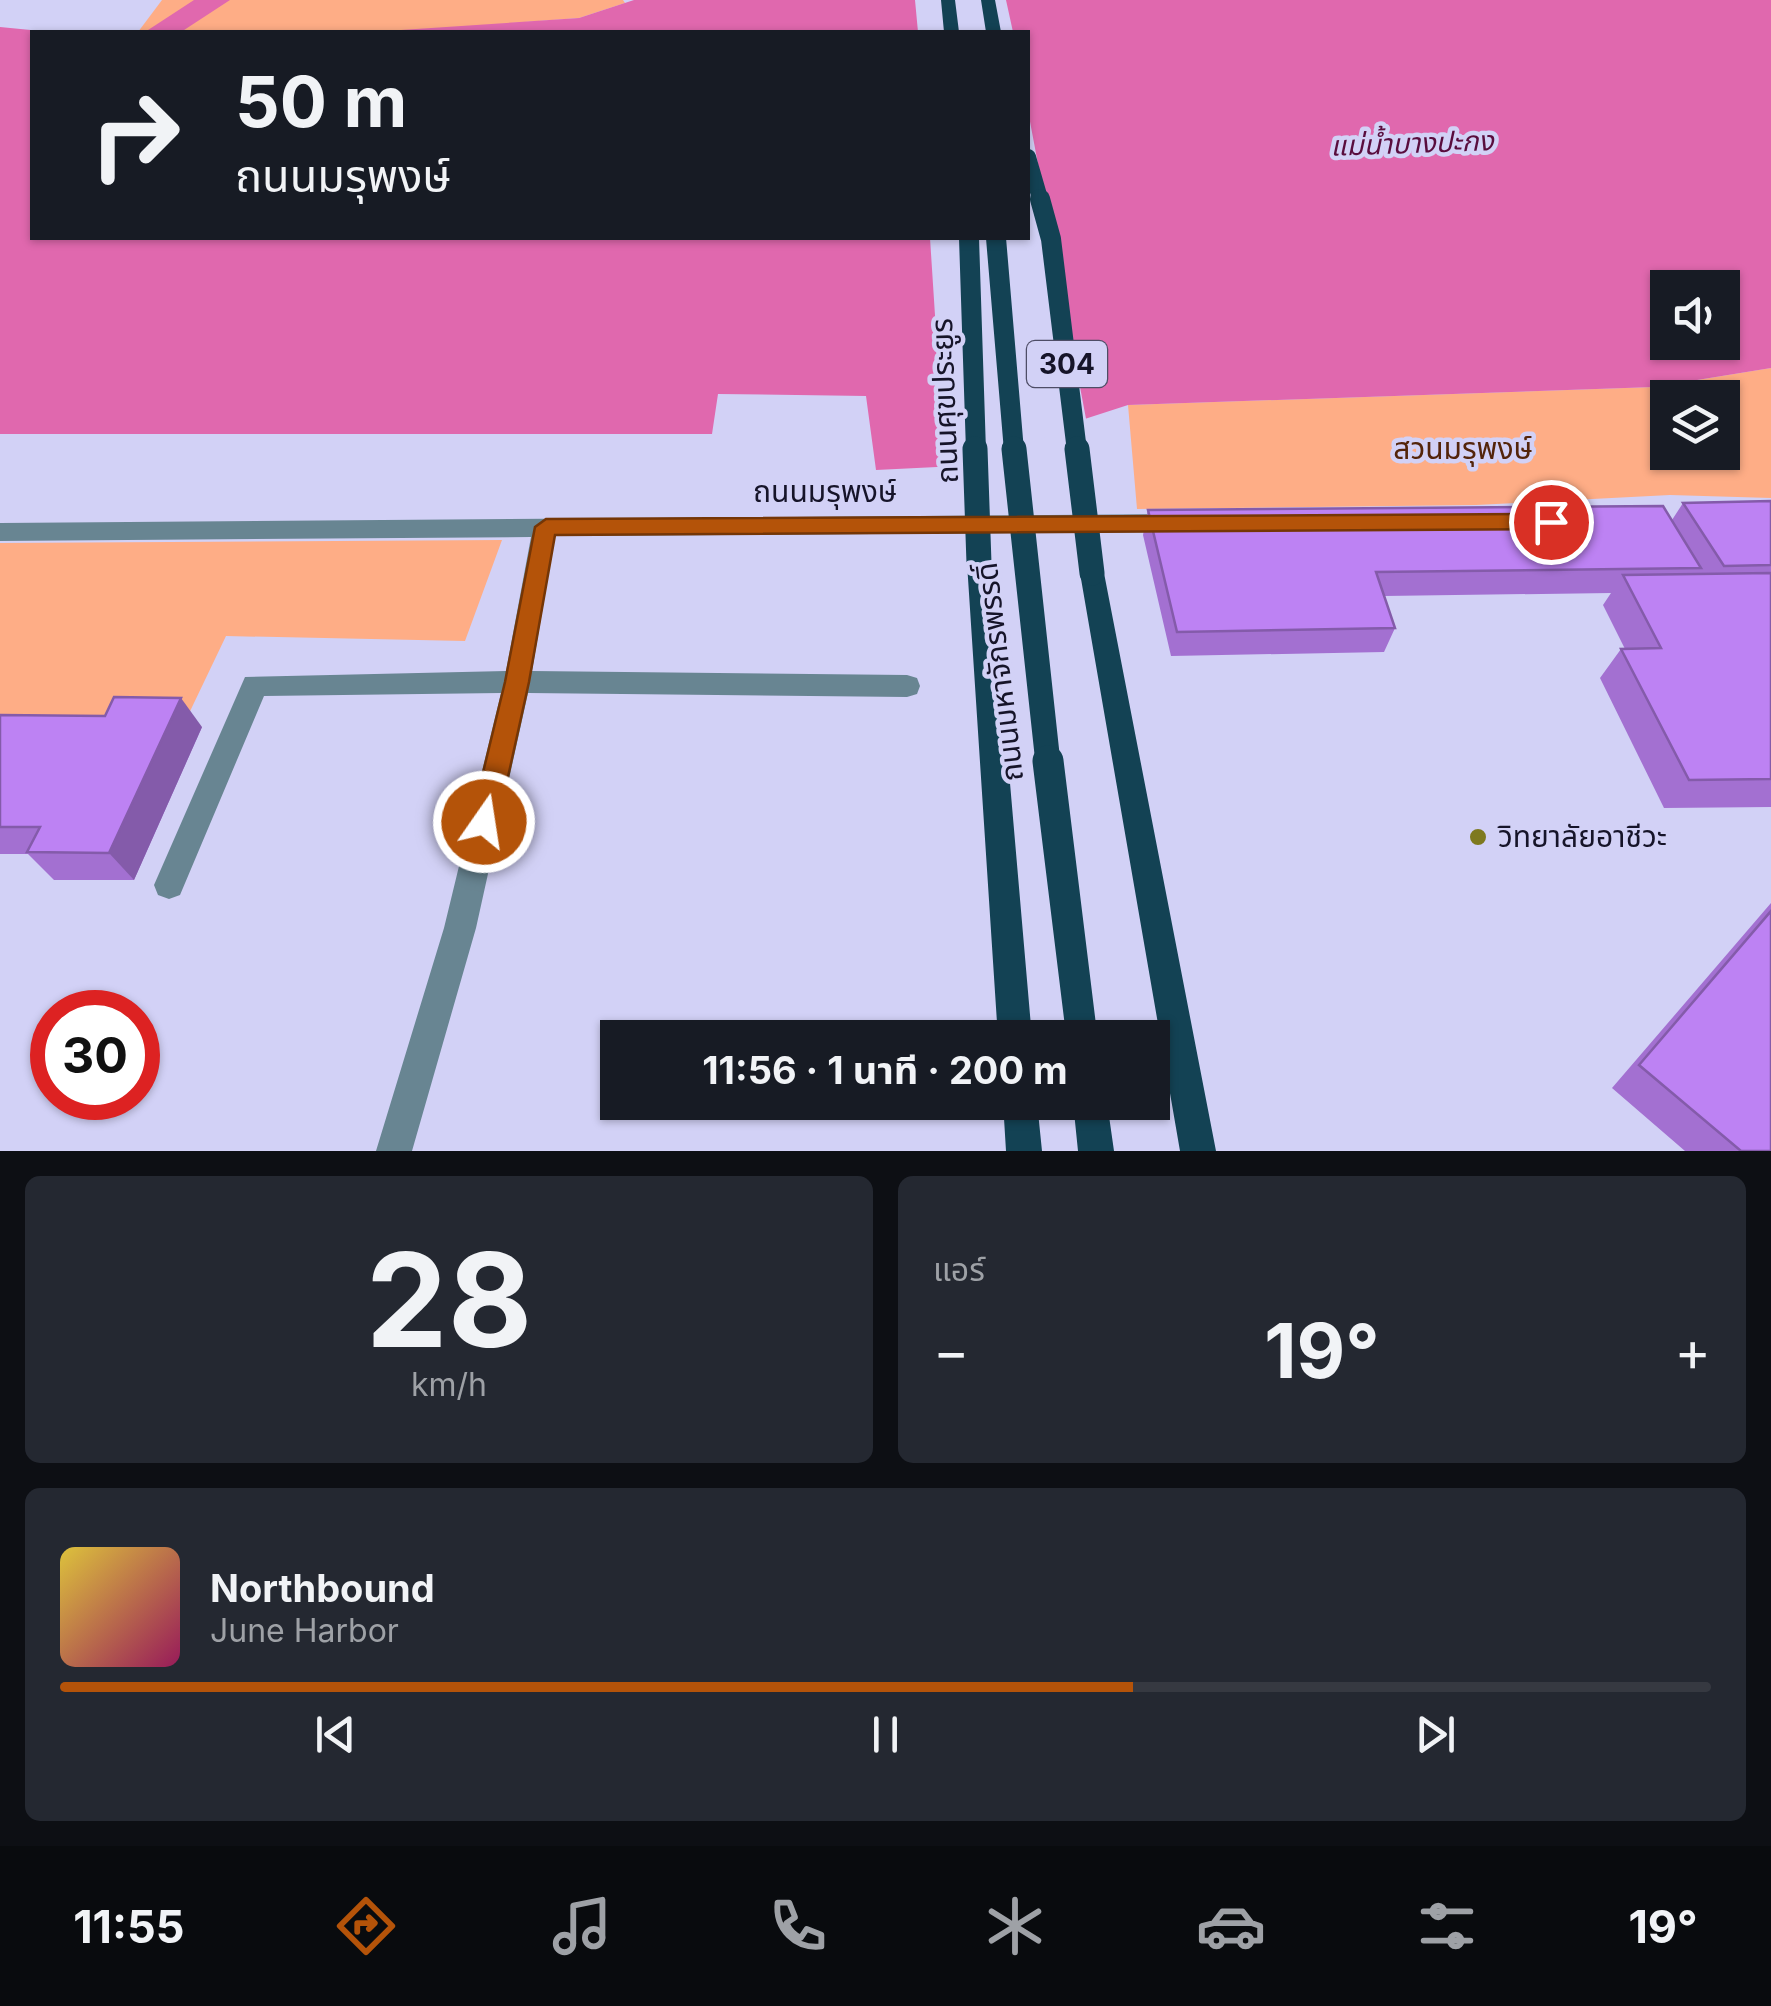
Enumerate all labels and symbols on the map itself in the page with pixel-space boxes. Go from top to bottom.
water label: แม่น้ำบางปะกง [1330,121,1496,163]
street label: ถนนศุขประยูร [923,318,966,484]
road number: 304 [1027,341,1107,387]
park label: สวนมรุพงษ์ [1393,430,1533,467]
street label: ถนนมรุพงษ์ [753,473,897,510]
pin [1509,480,1594,565]
street label: ถนนมหาจักรพรรดิ์ [968,561,1030,784]
position arrow [432,770,536,874]
place label: วิทยาลัยอาชีวะ [1497,818,1667,854]
marker: วิทยาลัยอาชีวะ [1467,826,1489,848]
speed limit sign: 30 [30,990,160,1120]

